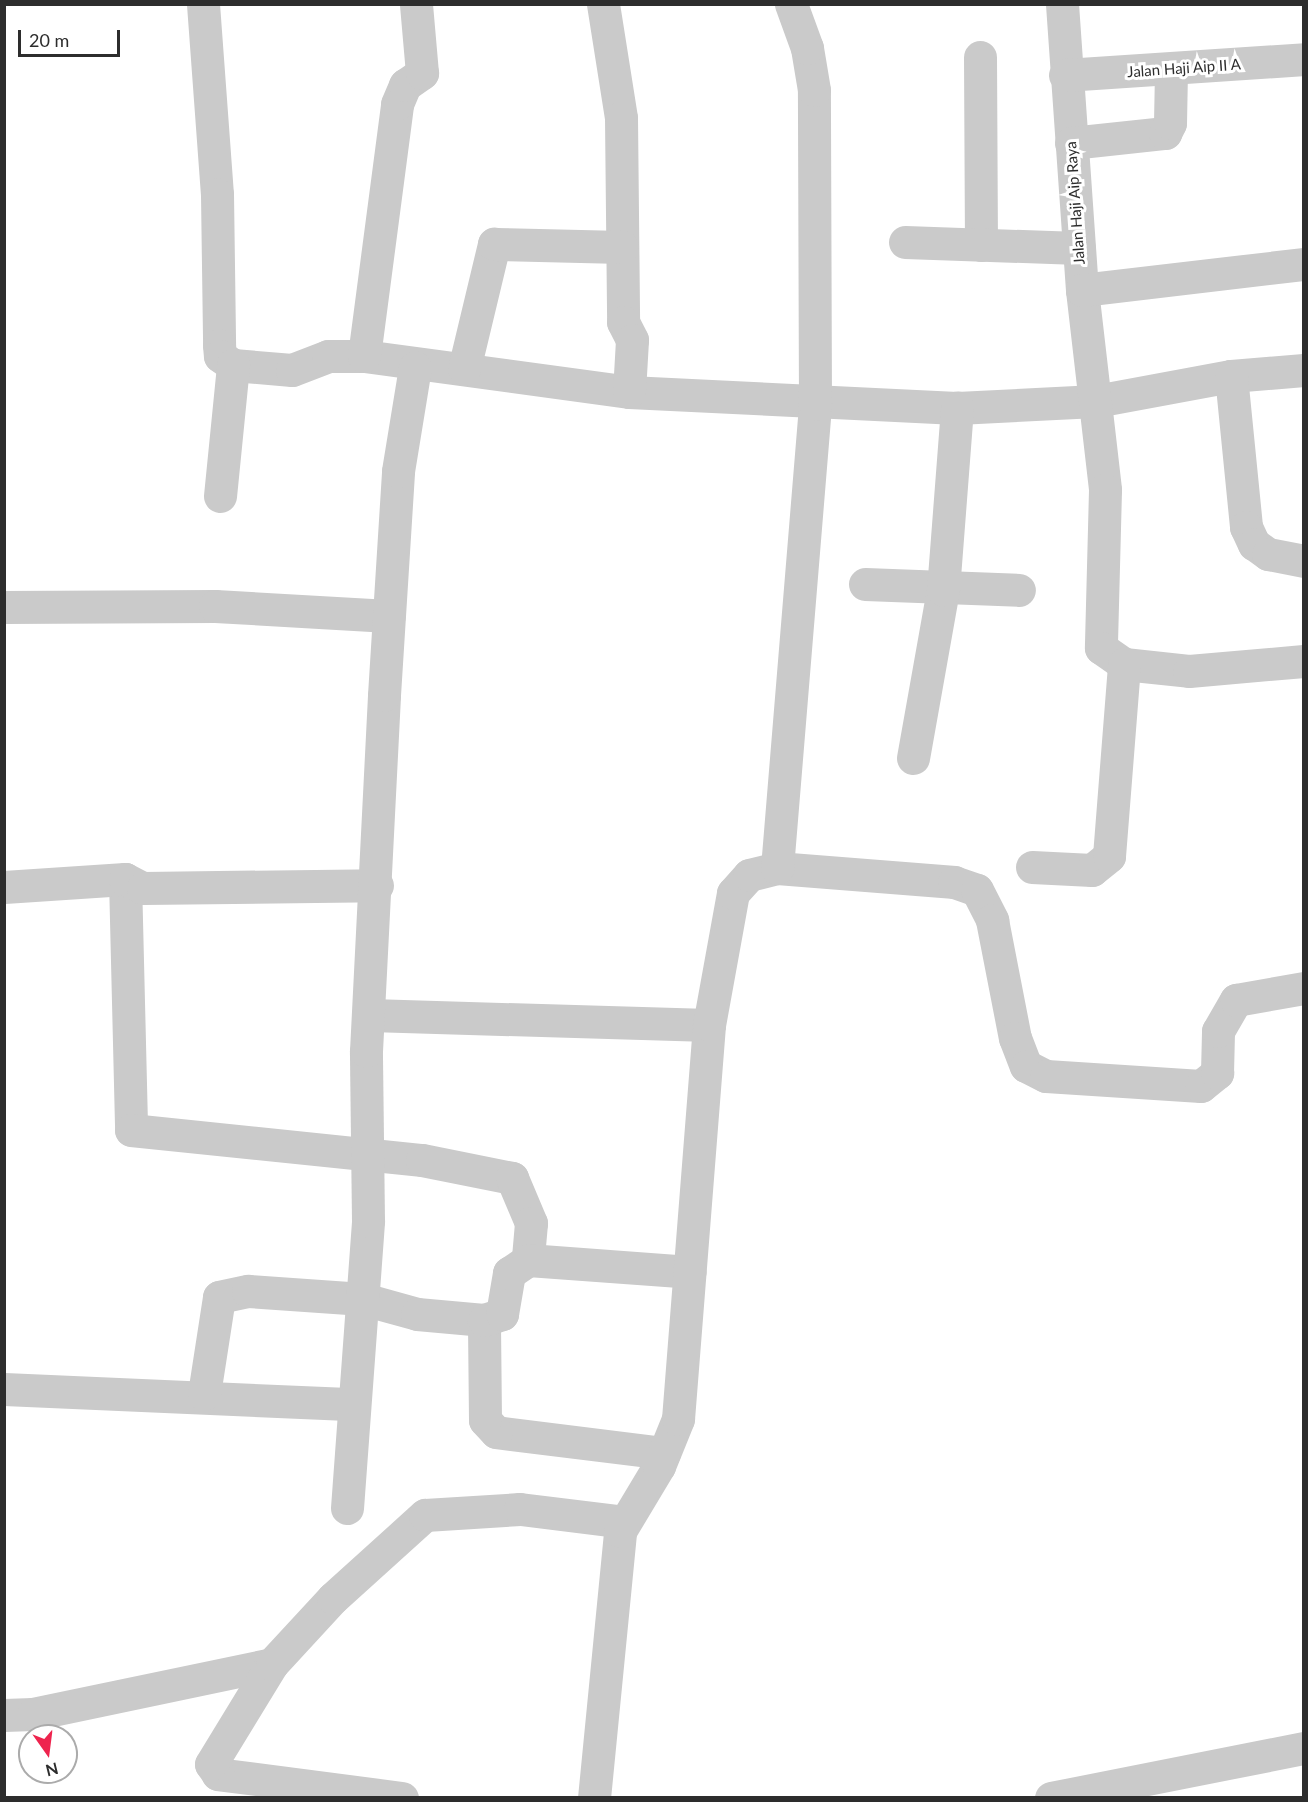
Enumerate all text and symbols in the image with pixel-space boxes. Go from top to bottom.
scale bar [21,18,123,56]
text: 20 m [29,29,69,51]
street label: Jalan Haji Aip II A [1126,55,1242,81]
street label: Jalan Haji Aip Raya [1062,141,1088,265]
north arrow [18,1724,78,1784]
text: N [44,1759,60,1781]

